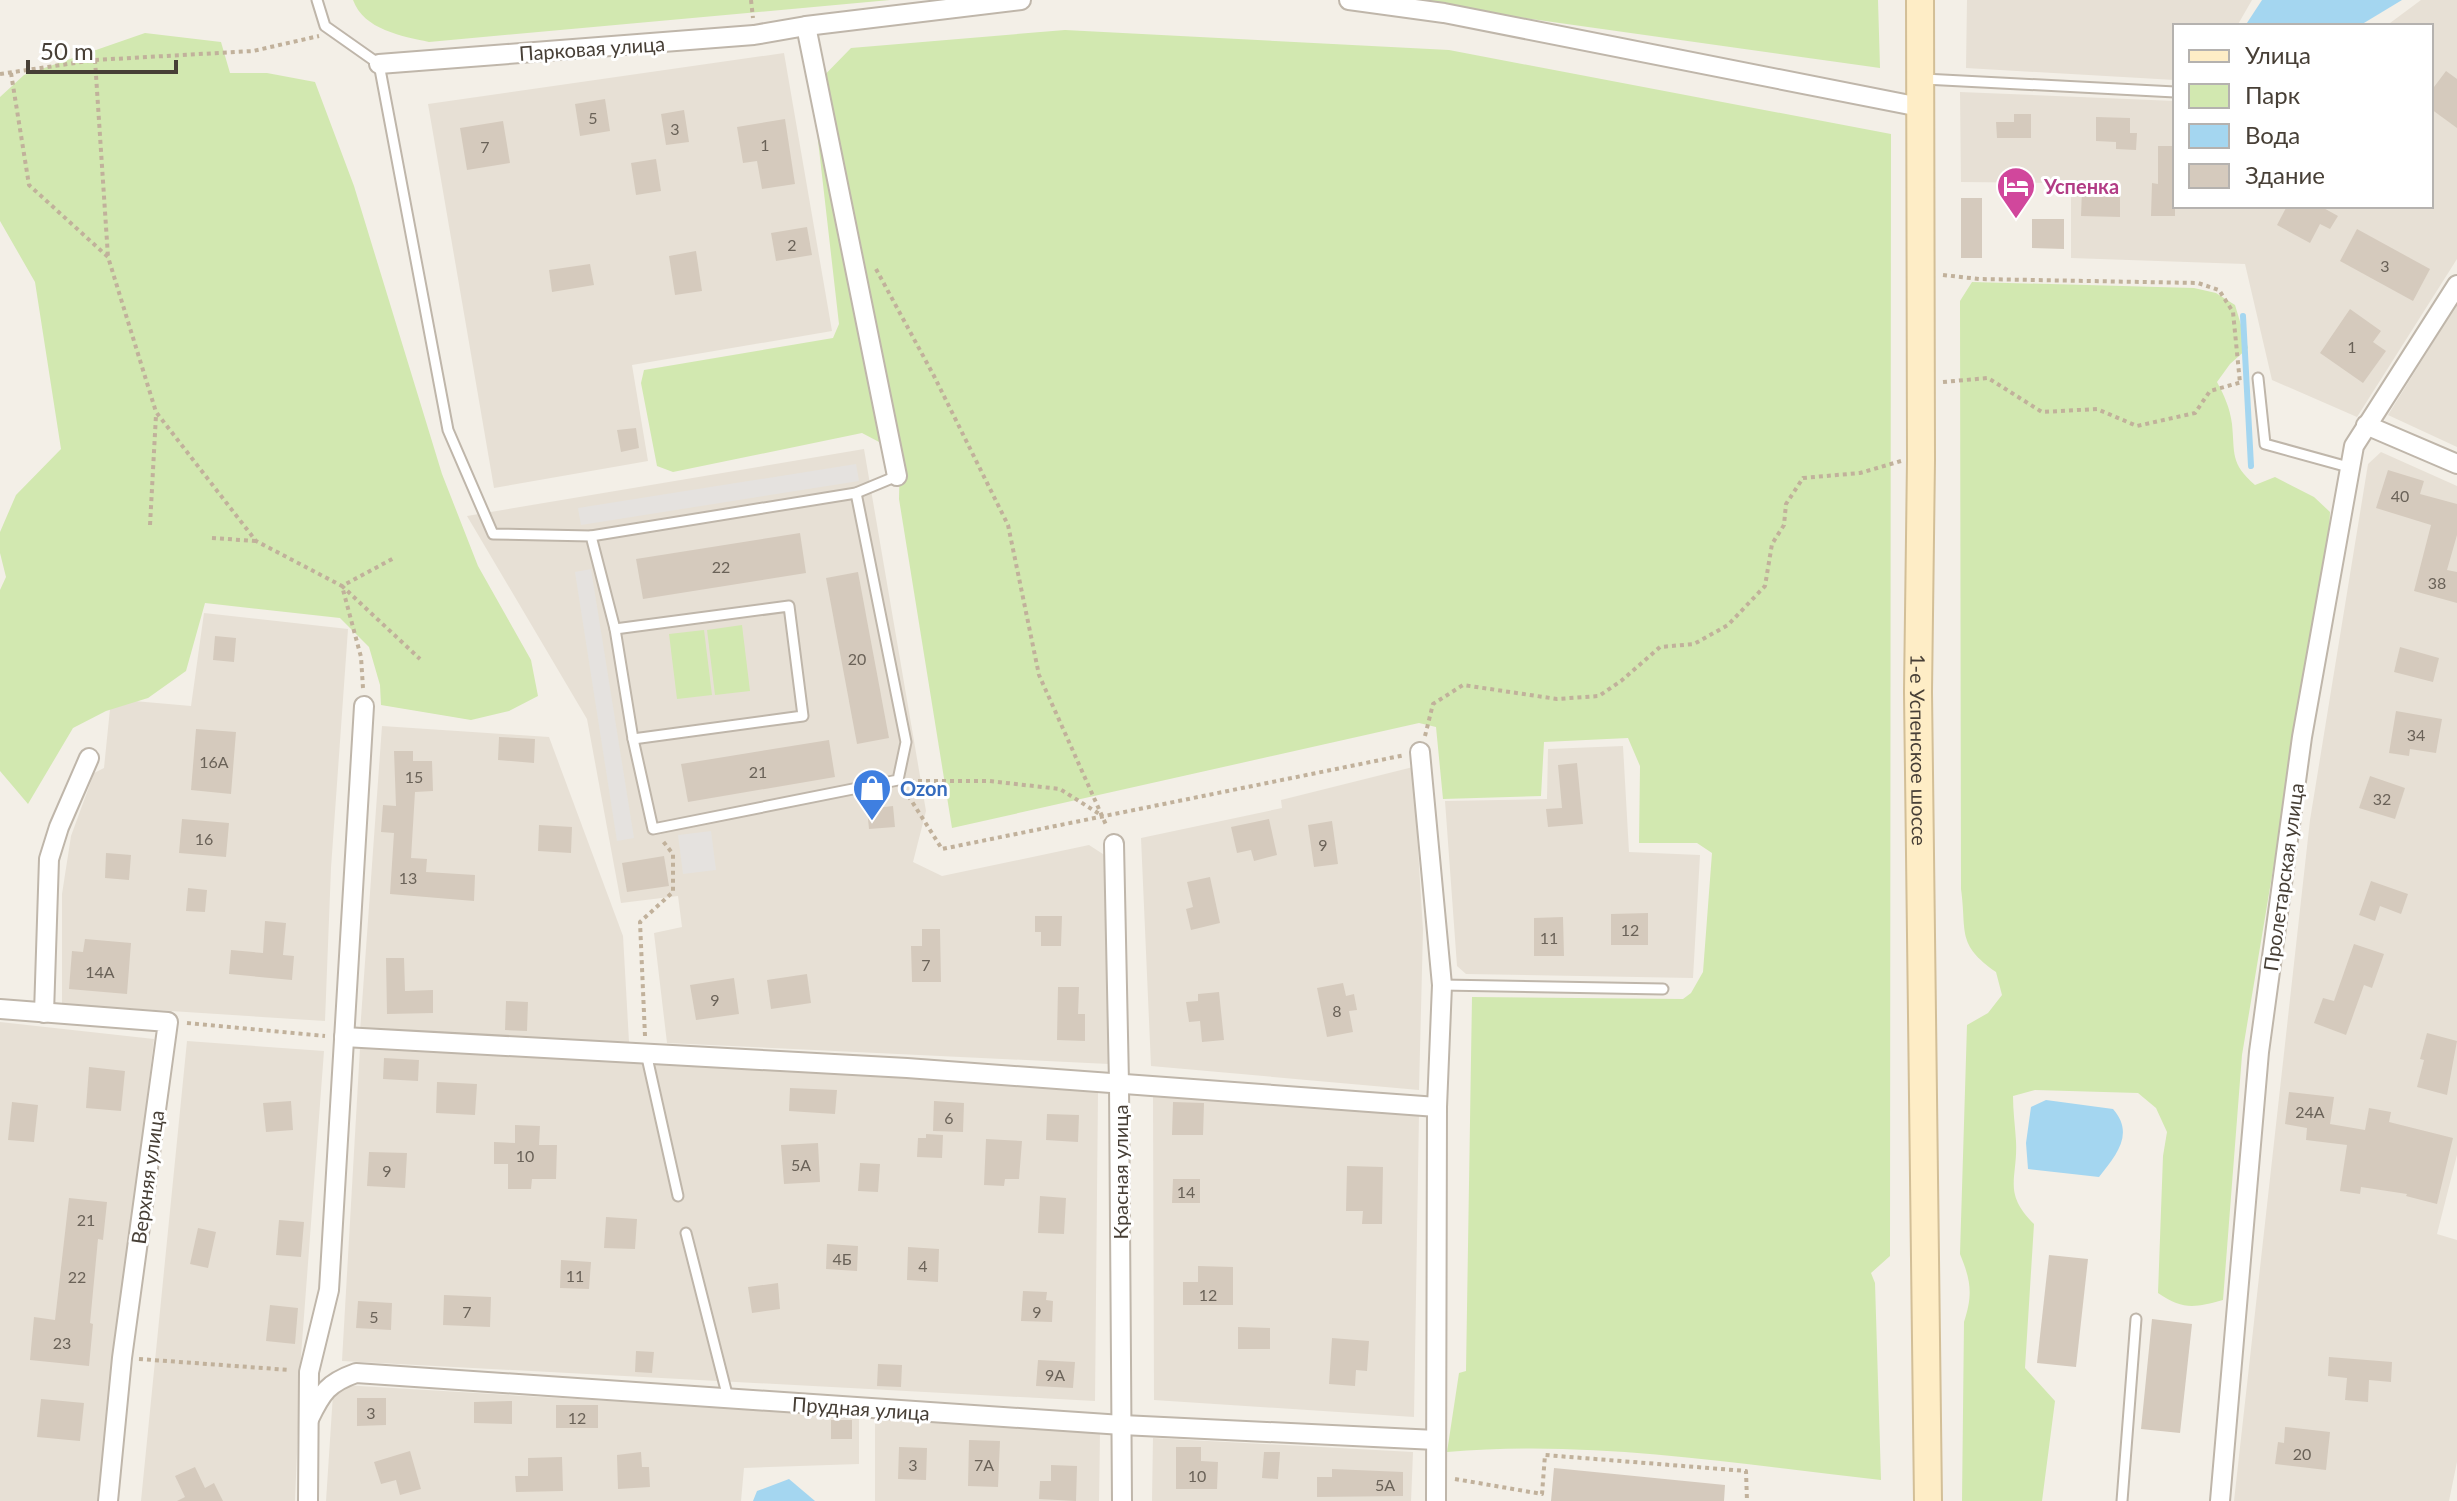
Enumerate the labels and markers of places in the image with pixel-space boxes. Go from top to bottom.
hotel icon: Успенка [1995,165,2037,220]
place label: Успенка [2043,174,2119,198]
shop icon: Ozon [851,767,893,822]
place label: Ozon [900,776,948,800]

